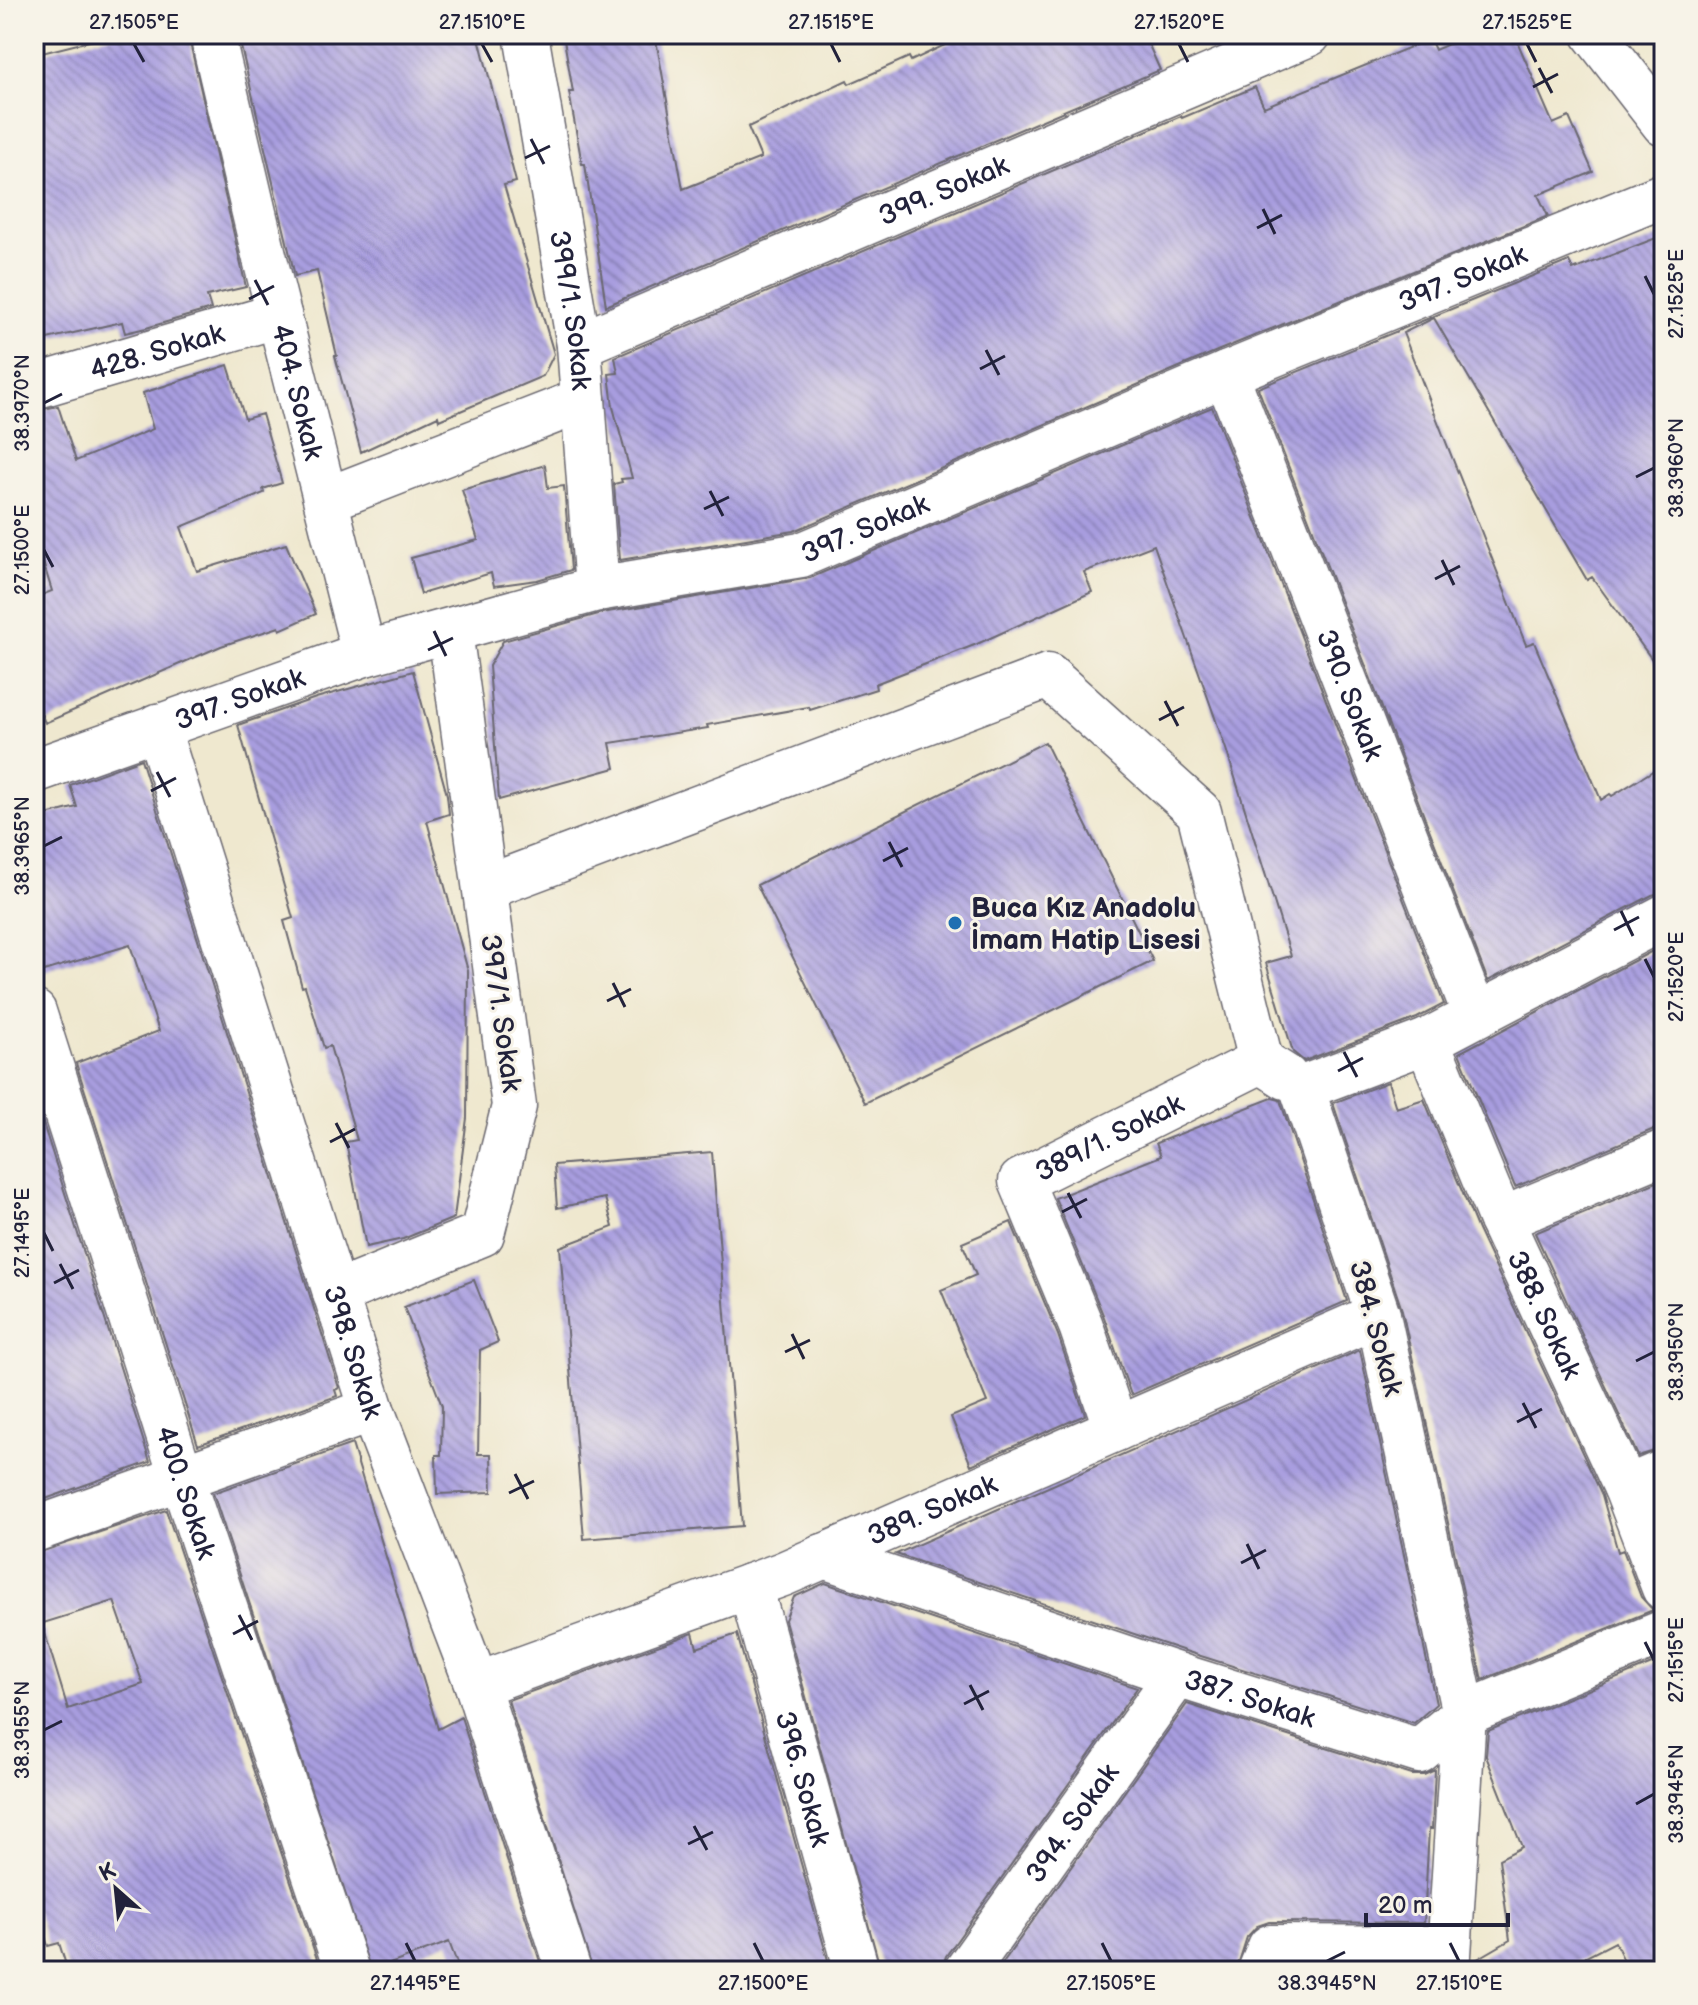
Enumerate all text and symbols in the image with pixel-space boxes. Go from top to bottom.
text: 27.1505°E [89,11,179,35]
text: 27.1510°E [439,11,525,35]
text: 27.1515°E [788,11,874,35]
text: 27.1520°E [1134,11,1224,35]
text: 27.1525°E [1482,11,1572,35]
street label: 399. Sokak [874,149,1014,233]
street label: 399/1. Sokak [542,228,597,392]
street label: 397. Sokak [1394,238,1532,320]
text: 27.1525°E [1665,249,1689,339]
street label: 428. Sokak [86,317,228,388]
street label: 404. Sokak [264,321,330,464]
text: 38.3970°N [11,354,35,452]
text: 38.3960°N [1665,418,1689,518]
street label: 397. Sokak [796,487,934,571]
text: 27.1500°E [11,505,35,595]
street label: 390. Sokak [1309,625,1390,766]
street label: 397. Sokak [171,661,310,738]
text: 38.3965°N [11,796,35,896]
place label: Buca Kız Anadolu İmam Hatip Lisesi [971,892,1201,957]
marker: Buca Kız Anadolu İmam Hatip Lisesi [946,914,964,932]
street label: 397/1. Sokak [473,932,528,1094]
text: 27.1520°E [1665,932,1689,1022]
street label: 389/1. Sokak [1030,1087,1189,1189]
text: 27.1495°E [11,1188,35,1278]
street label: 388. Sokak [1500,1246,1588,1385]
street label: 384. Sokak [1342,1257,1410,1400]
street label: 398. Sokak [316,1282,389,1424]
text: 38.3950°N [1665,1302,1689,1402]
street label: 400. Sokak [148,1422,223,1564]
street label: 389. Sokak [863,1468,1003,1553]
text: 27.1515°E [1665,1617,1689,1703]
street label: 387. Sokak [1180,1663,1319,1735]
text: 38.3955°N [11,1681,35,1779]
street label: 396. Sokak [768,1708,837,1851]
text: 38.3945°N [1665,1744,1689,1844]
street label: 394. Sokak [1019,1757,1127,1890]
north arrow [76,1849,156,1929]
text: K [95,1857,120,1888]
scale bar [1366,1877,1508,1927]
text: 20 m [1378,1891,1433,1920]
text: 27.1495°E [370,1972,460,1996]
text: 27.1500°E [718,1972,808,1996]
text: 27.1505°E [1066,1972,1156,1996]
text: 38.3945°N [1277,1972,1377,1996]
text: 27.1510°E [1416,1972,1502,1996]

